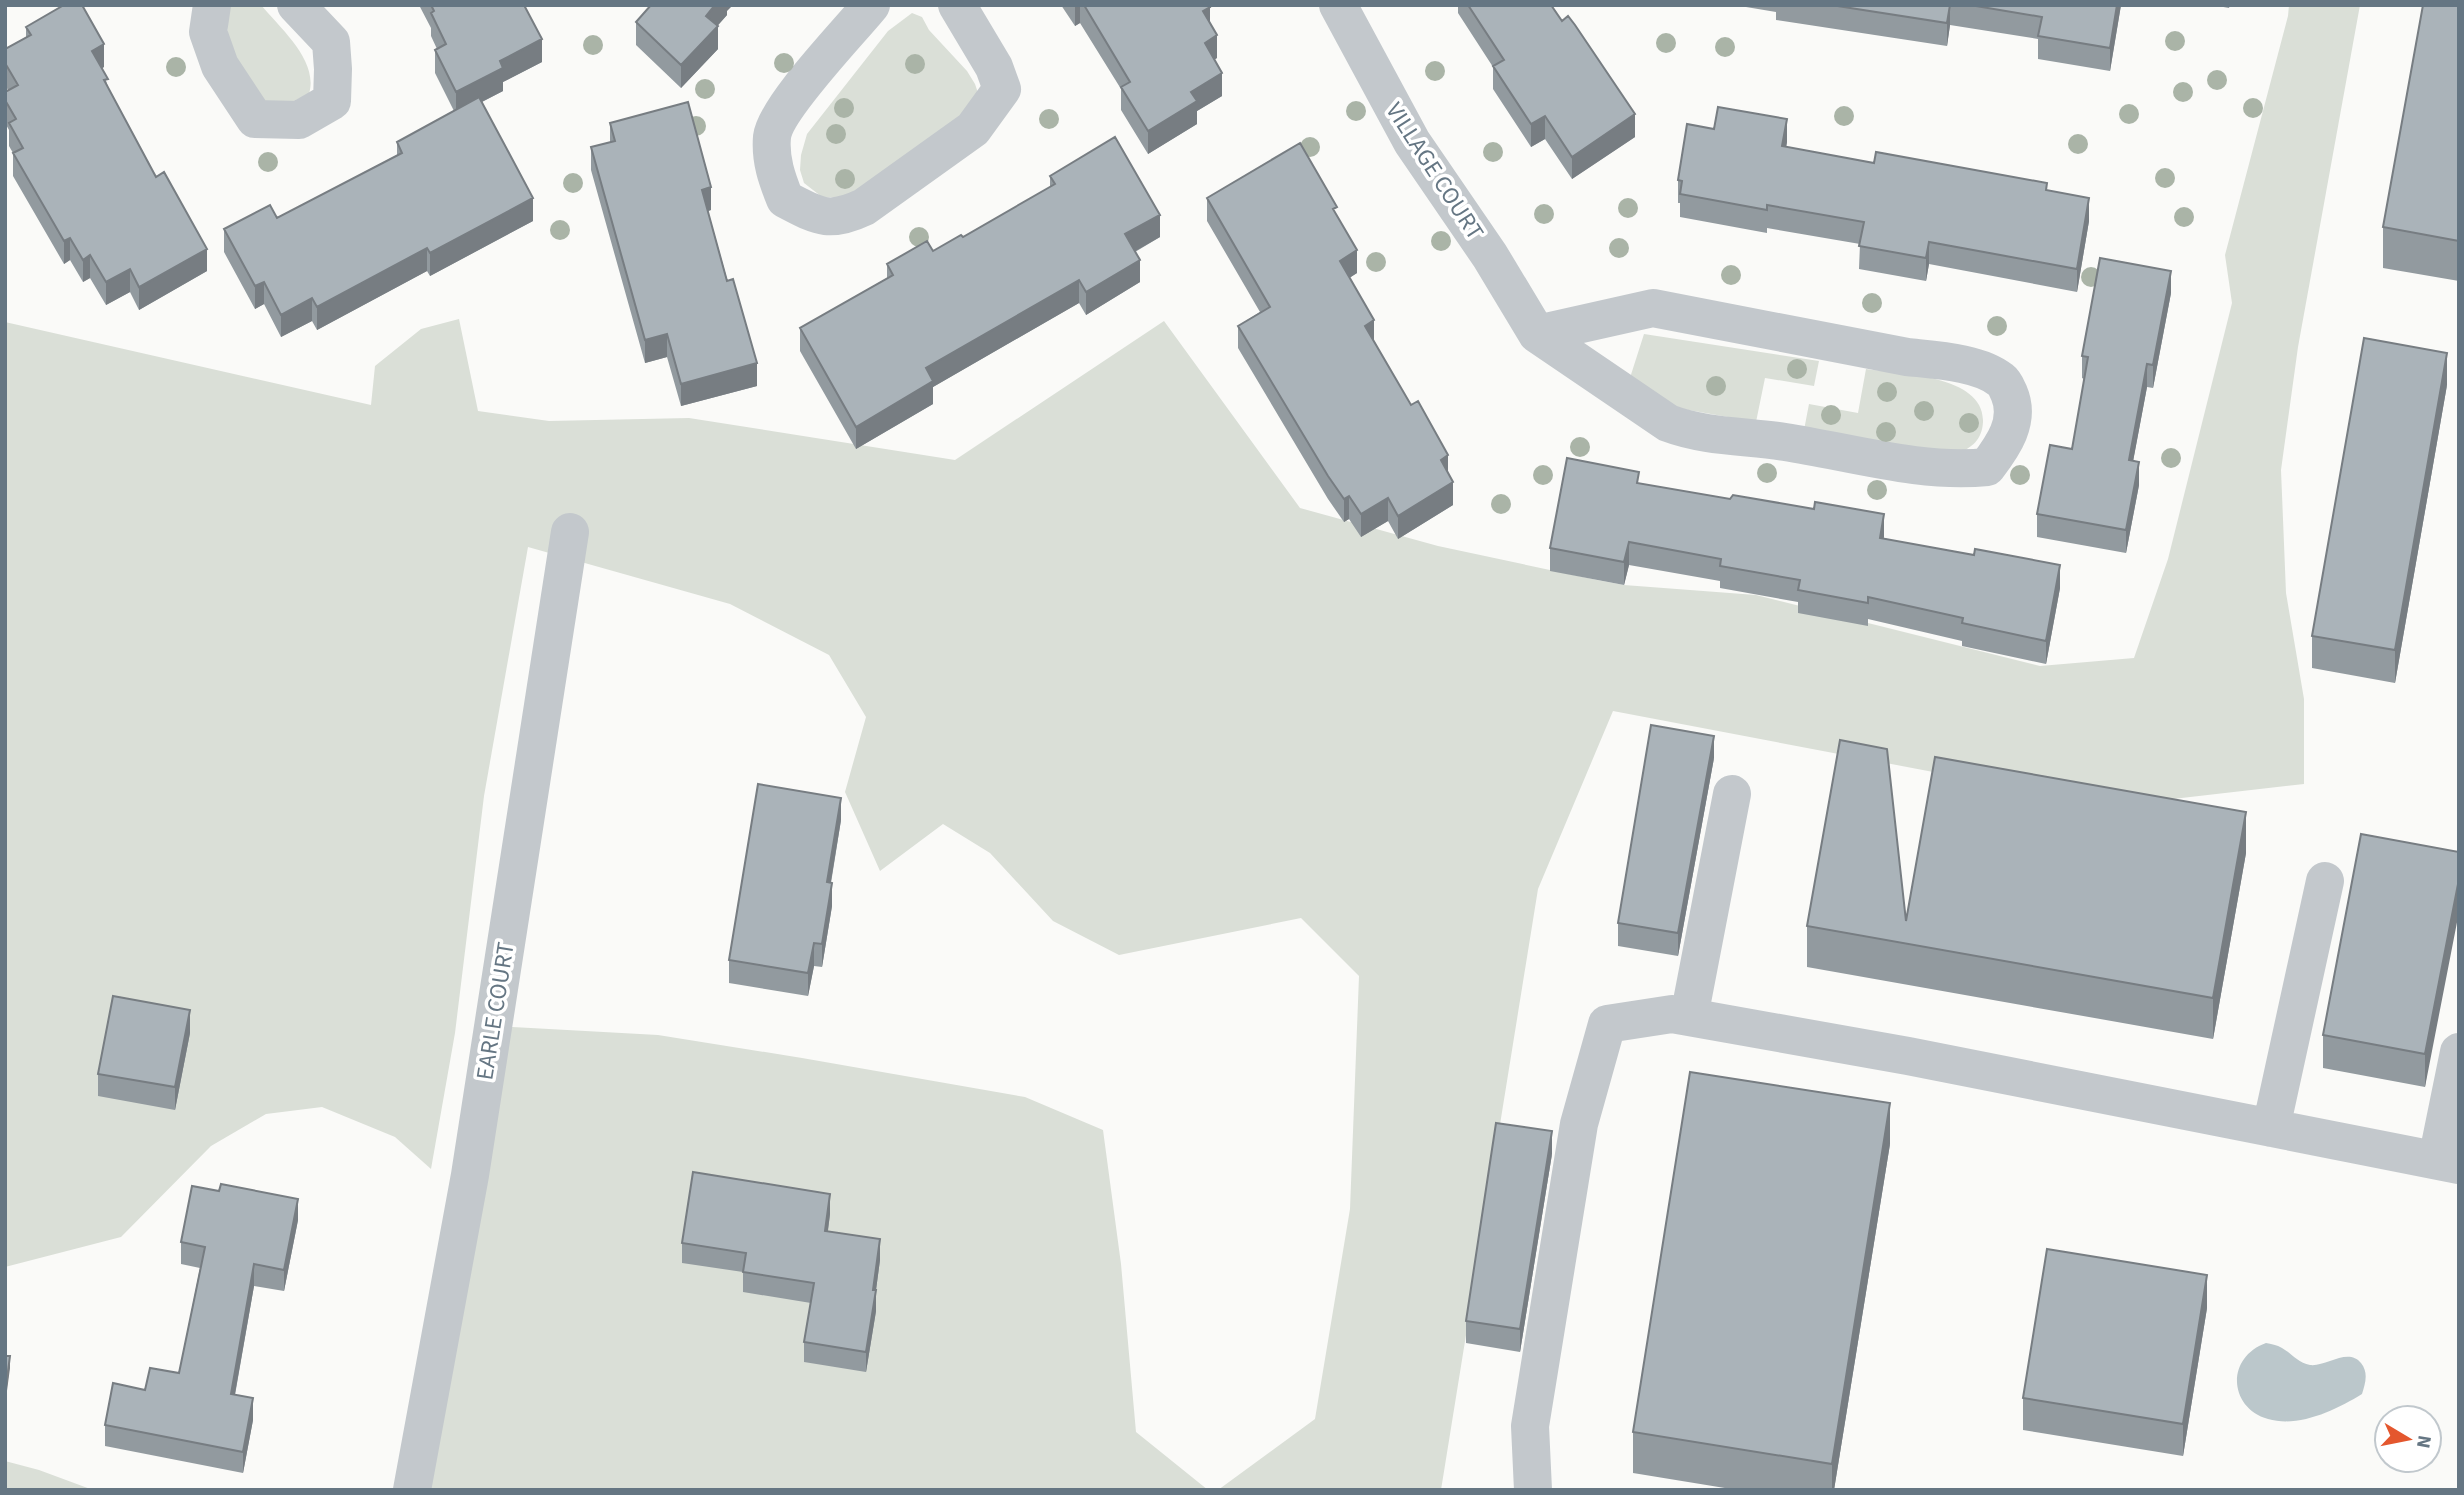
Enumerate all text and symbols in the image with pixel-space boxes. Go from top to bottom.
street label: VILLAGE COURT [1377,96,1492,247]
street label: EARLE COURT [467,940,524,1082]
north arrow [2373,1404,2443,1474]
text: N [2409,1433,2438,1450]

